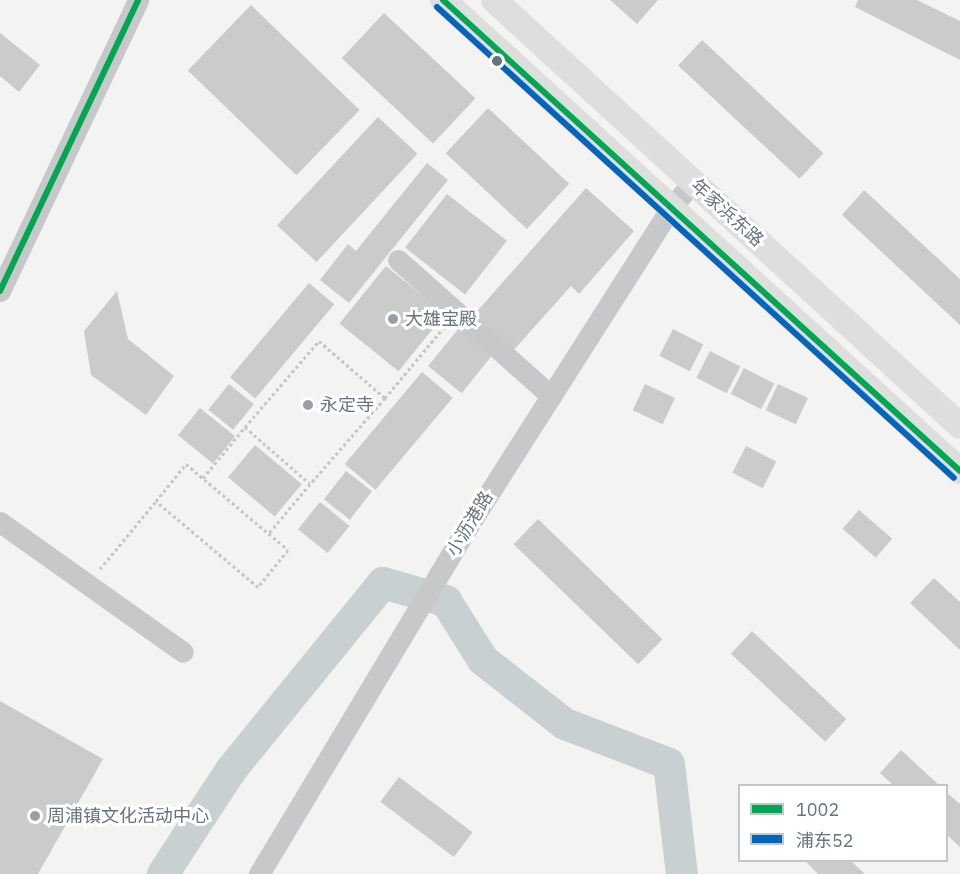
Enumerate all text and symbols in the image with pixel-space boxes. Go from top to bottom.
unlabelled marker [491,55,503,67]
street label: 年家浜东路 [686,175,768,251]
place label: 大雄宝殿 [405,308,477,330]
marker: 大雄宝殿 [386,312,400,326]
place label: 永定寺 [320,394,374,416]
marker: 永定寺 [301,398,315,412]
street label: 小沥港路 [442,488,498,560]
legend [738,784,948,862]
text: 1002 [796,798,839,821]
place label: 周浦镇文化活动中心 [47,805,209,827]
marker: 周浦镇文化活动中心 [28,809,42,823]
text: 浦东52 [796,829,854,852]

